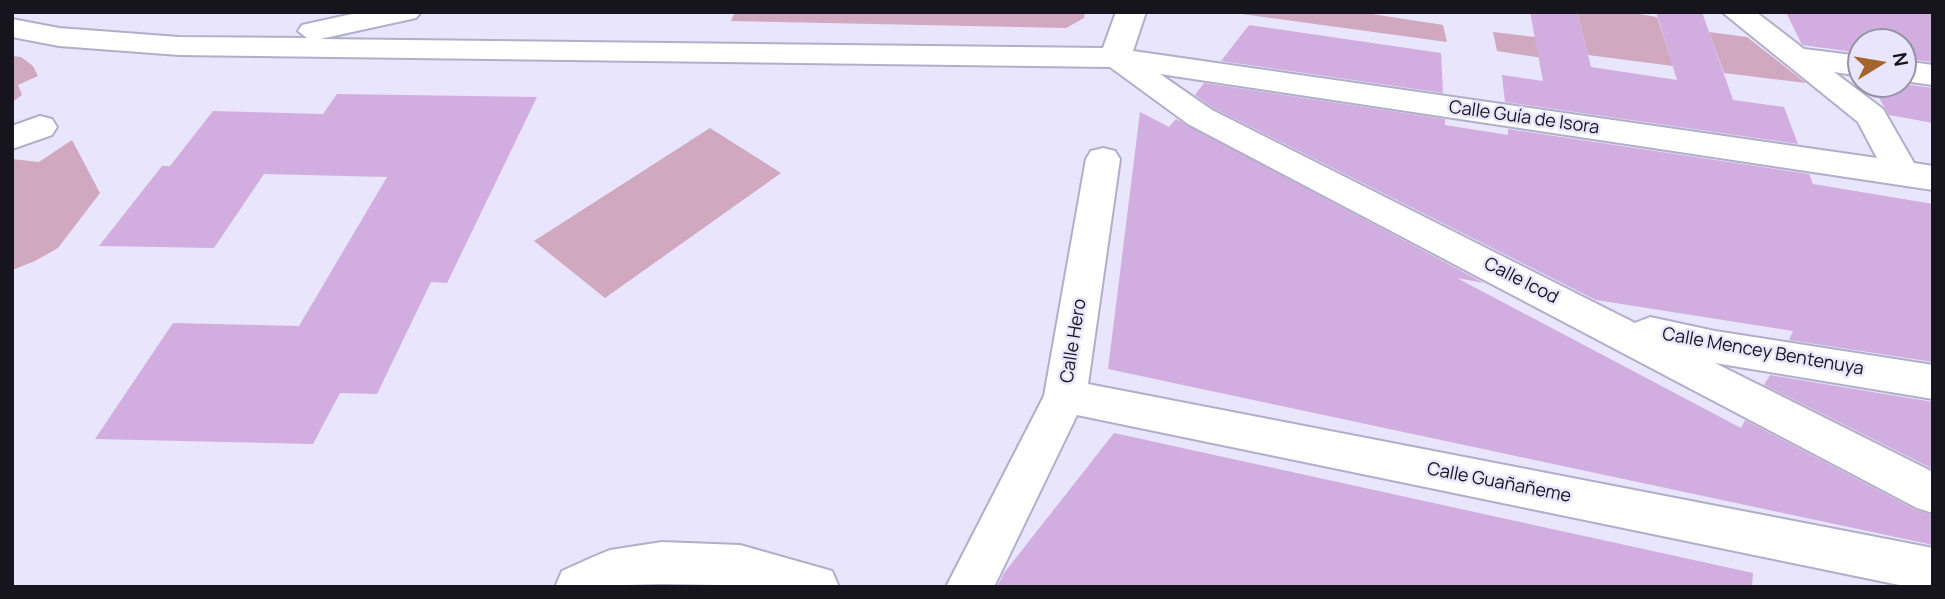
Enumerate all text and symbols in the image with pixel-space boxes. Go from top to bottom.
north arrow [1847,28,1917,98]
text: N [1887,50,1915,69]
street label: Calle Guía de Isora [1447,97,1601,139]
street label: Calle Icod [1480,253,1562,309]
street label: Calle Hero [1057,297,1091,385]
street label: Calle Mencey Bentenuya [1661,324,1865,380]
street label: Calle Guañañeme [1425,458,1573,508]

